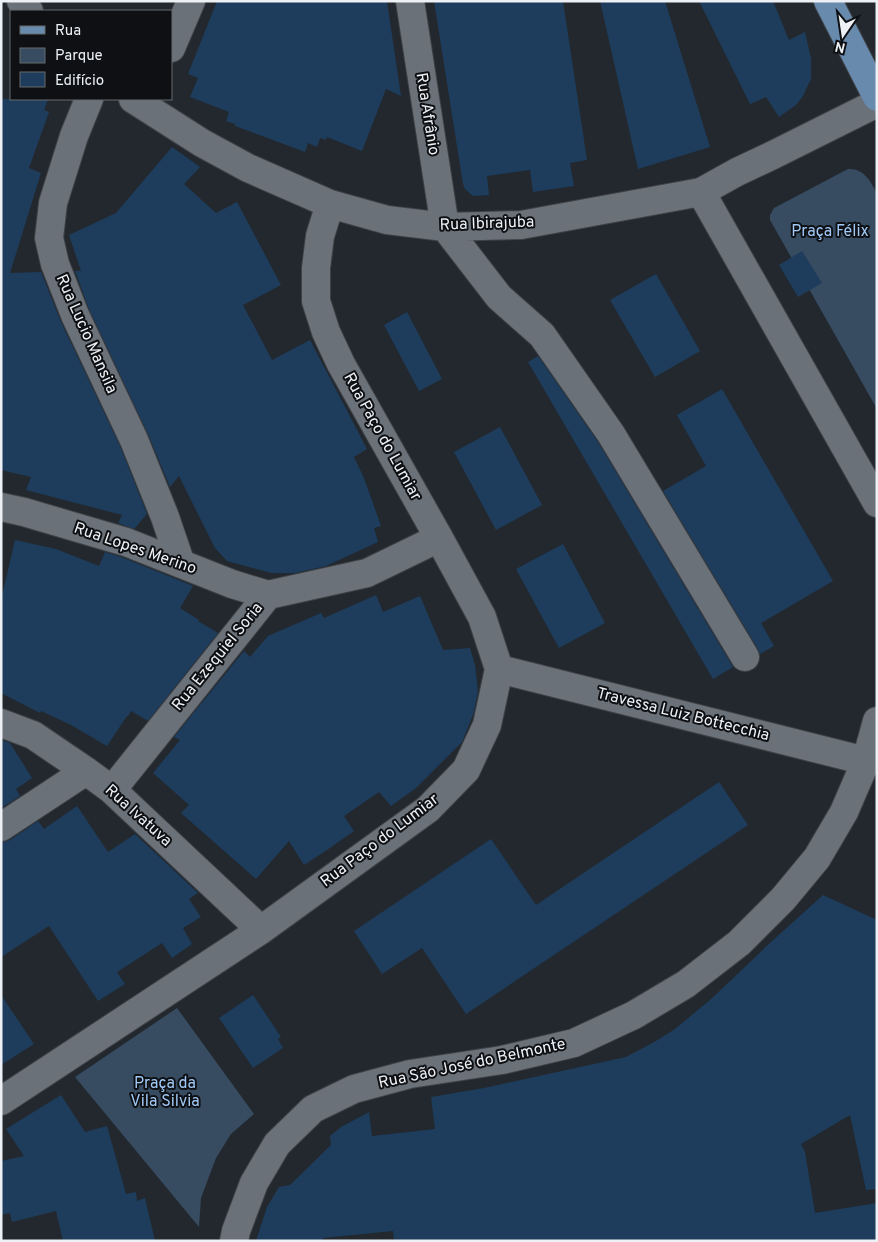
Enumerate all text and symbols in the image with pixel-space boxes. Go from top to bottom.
legend [10,10,172,100]
north arrow [818,10,868,60]
text: Rua [55,22,81,41]
text: N [834,37,847,56]
text: Parque [55,47,103,66]
street label: Rua Afrânio [411,71,443,157]
text: Edifício [55,72,104,91]
street label: Rua Ibirajuba [439,212,535,236]
park label: Praça Félix [791,222,869,242]
street label: Rua Lucio Mansila [51,271,121,397]
street label: Rua Paço do Lumiar [339,370,425,504]
street label: Rua Lopes Merino [71,519,199,579]
street label: Rua Ezequiel Soria [168,599,268,715]
street label: Travessa Luiz Bottecchia [595,684,771,746]
street label: Rua Ivatuva [100,781,176,851]
street label: Rua Paço do Lumiar [317,790,443,892]
street label: Rua São José do Belmonte [377,1034,567,1094]
park label: Praça da Vila Silvia [130,1074,200,1112]

